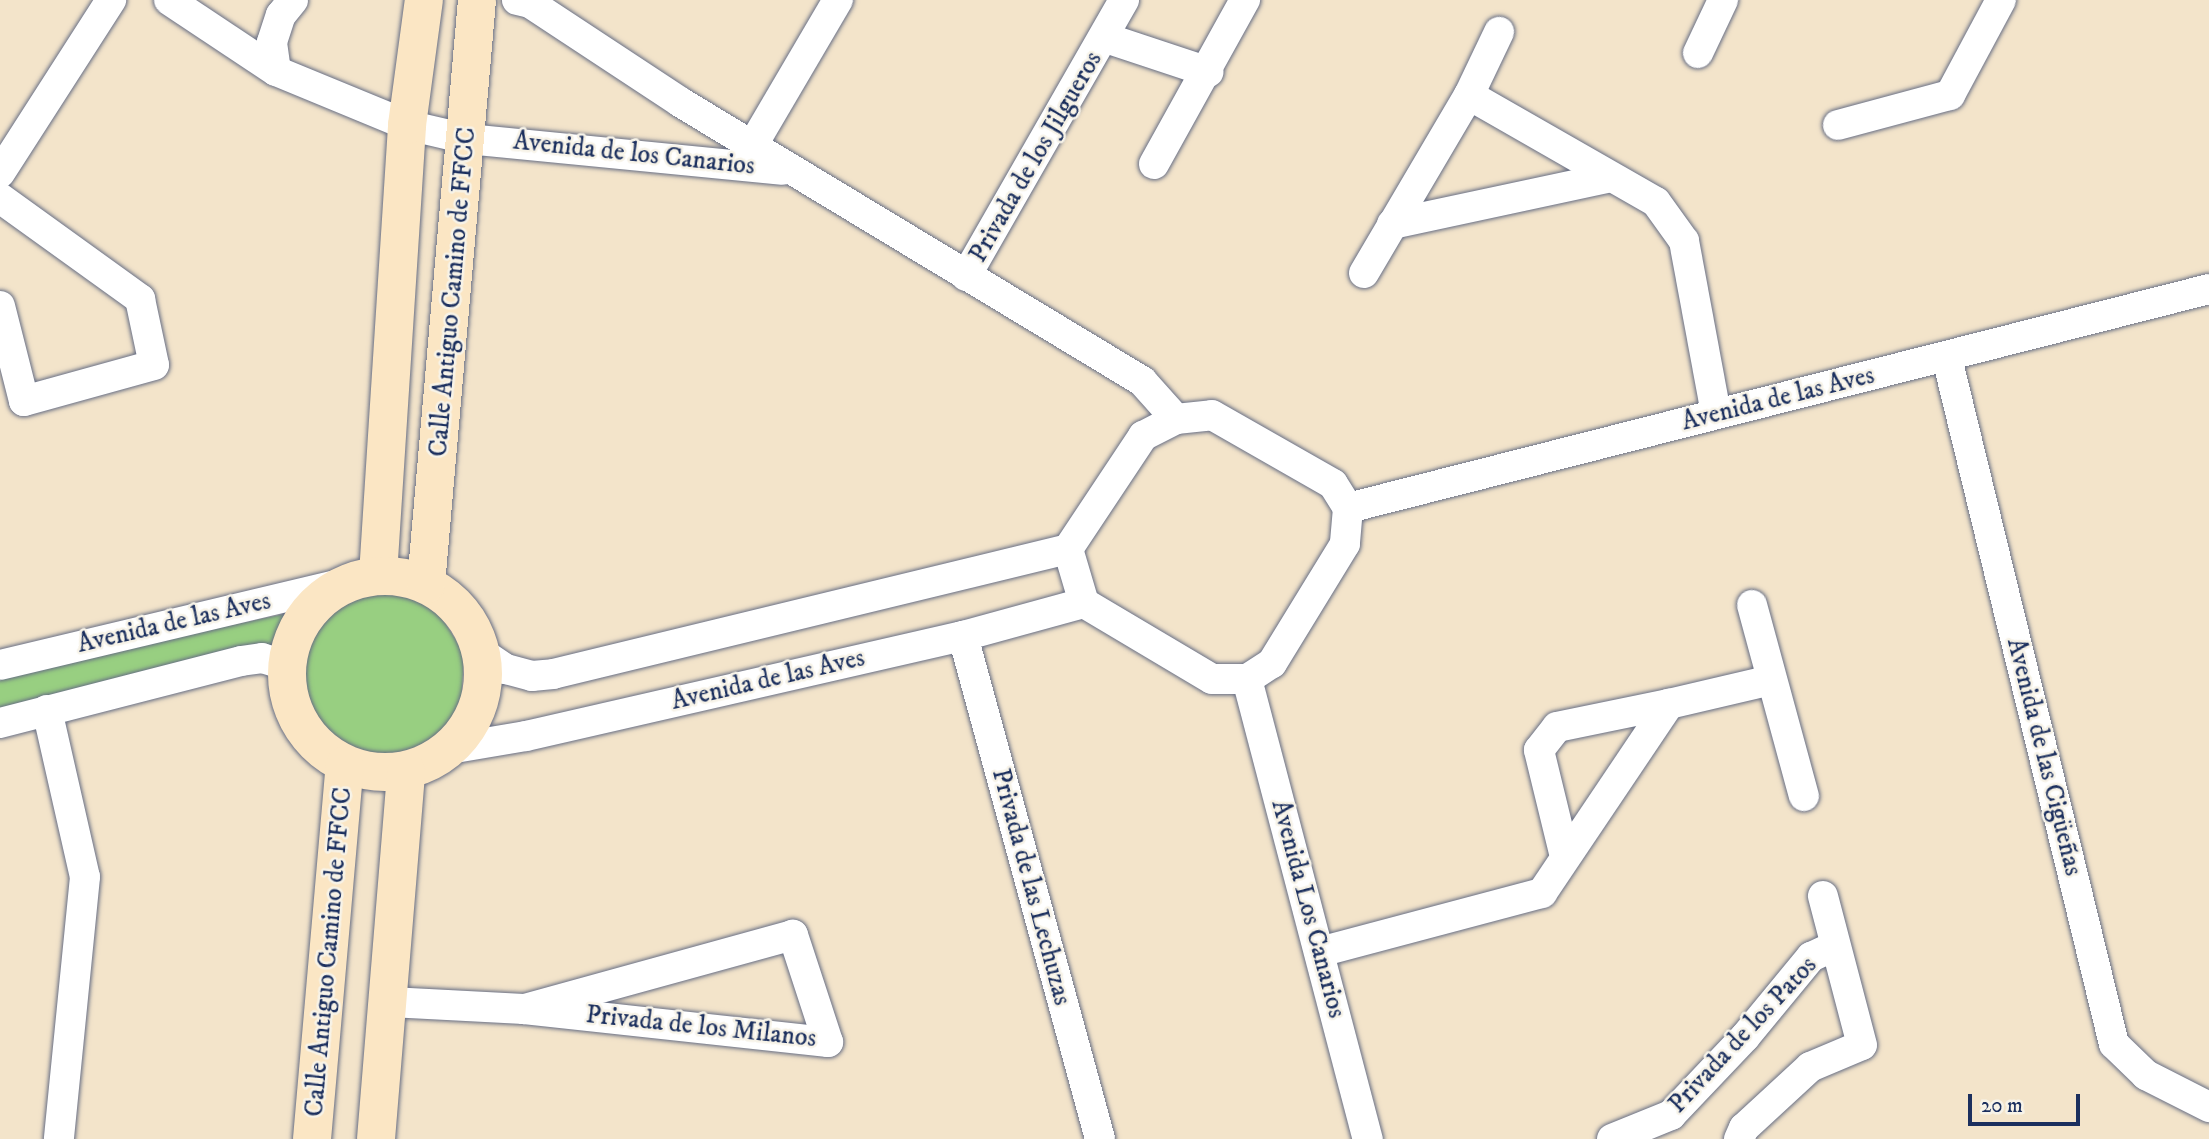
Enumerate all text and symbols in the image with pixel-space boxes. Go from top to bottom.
street label: Privada de los Jilgueros [963,46,1109,268]
street label: Calle Antiguo Camino de FFCC [423,126,483,458]
street label: Avenida de los Canarios [512,126,756,182]
street label: Avenida de las Aves [1678,360,1878,438]
street label: Avenida de las Aves [74,586,274,660]
street label: Avenida de las Cigüeñas [1999,635,2089,879]
street label: Avenida de las Aves [668,643,868,717]
street label: Privada de las Lechuzas [984,765,1078,1009]
street label: Calle Antiguo Camino de FFCC [299,786,359,1118]
street label: Avenida Los Canarios [1264,797,1352,1021]
street label: Privada de los Patos [1662,950,1824,1120]
street label: Privada de los Milanos [584,999,818,1055]
scale bar [1971,1080,2083,1124]
text: 20 m [1981,1093,2023,1119]

